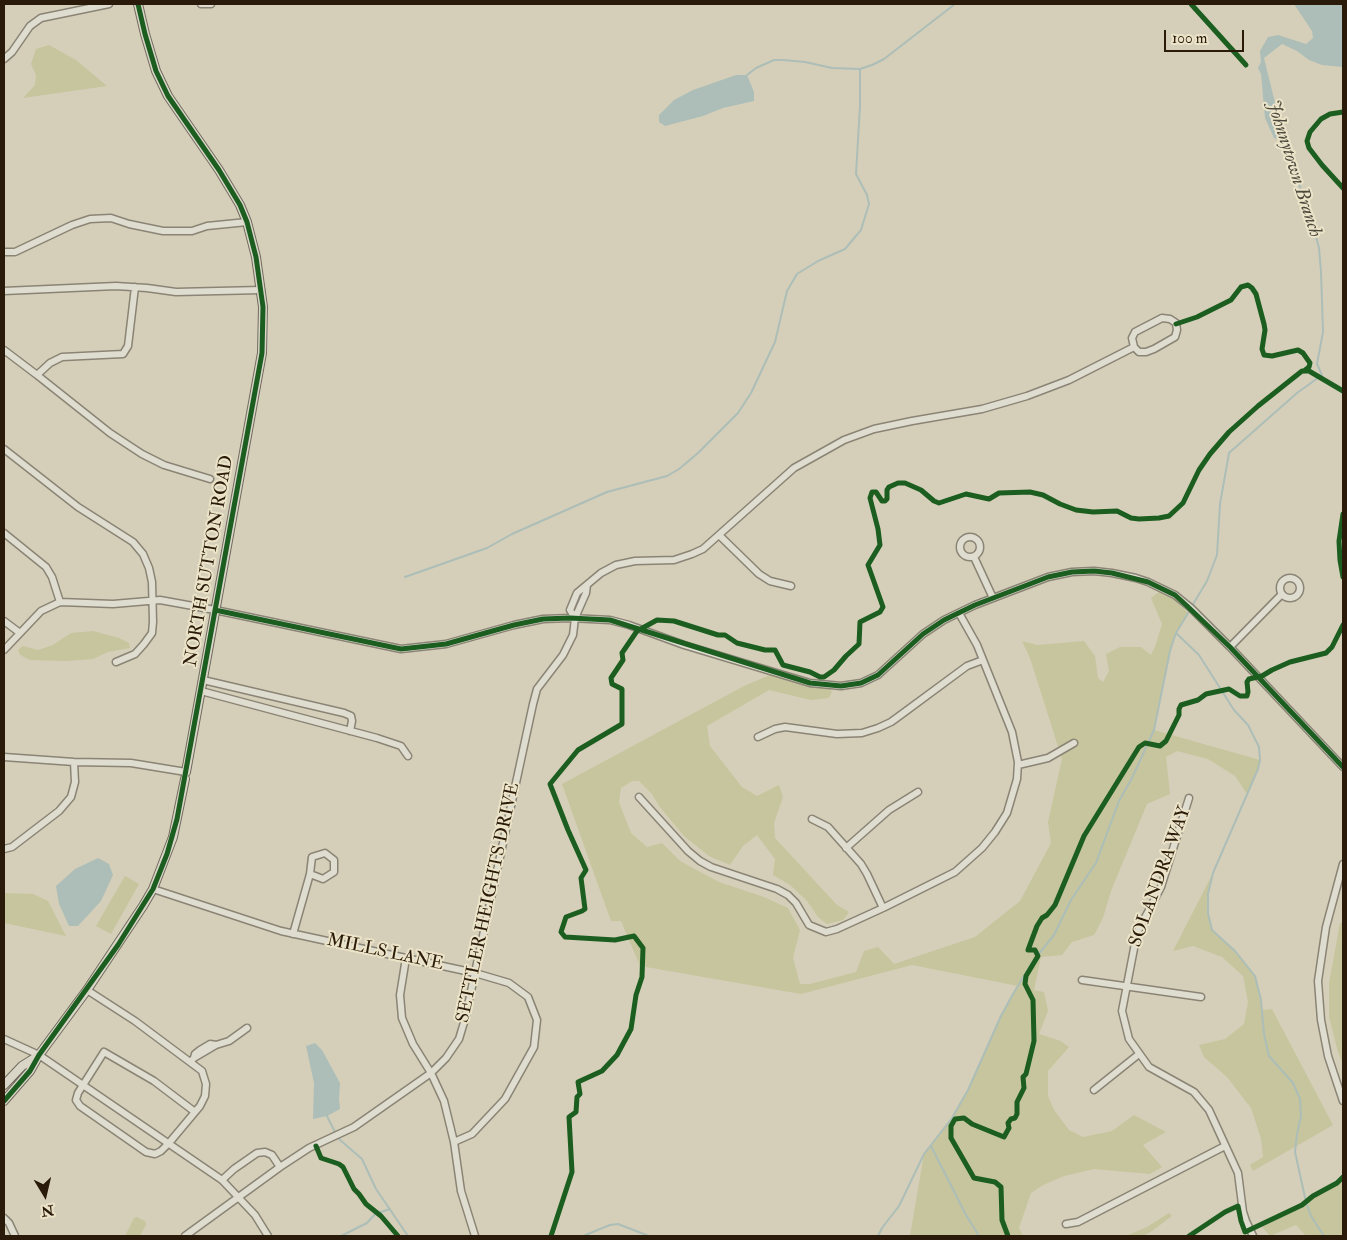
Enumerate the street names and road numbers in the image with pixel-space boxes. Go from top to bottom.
street label: NORTH SUTTON ROAD [181,454,239,668]
street label: SETTLER HEIGHTS DRIVE [453,781,525,1025]
street label: SOLANDRA WAY [1125,804,1197,950]
street label: MILLS LANE [325,930,445,976]

